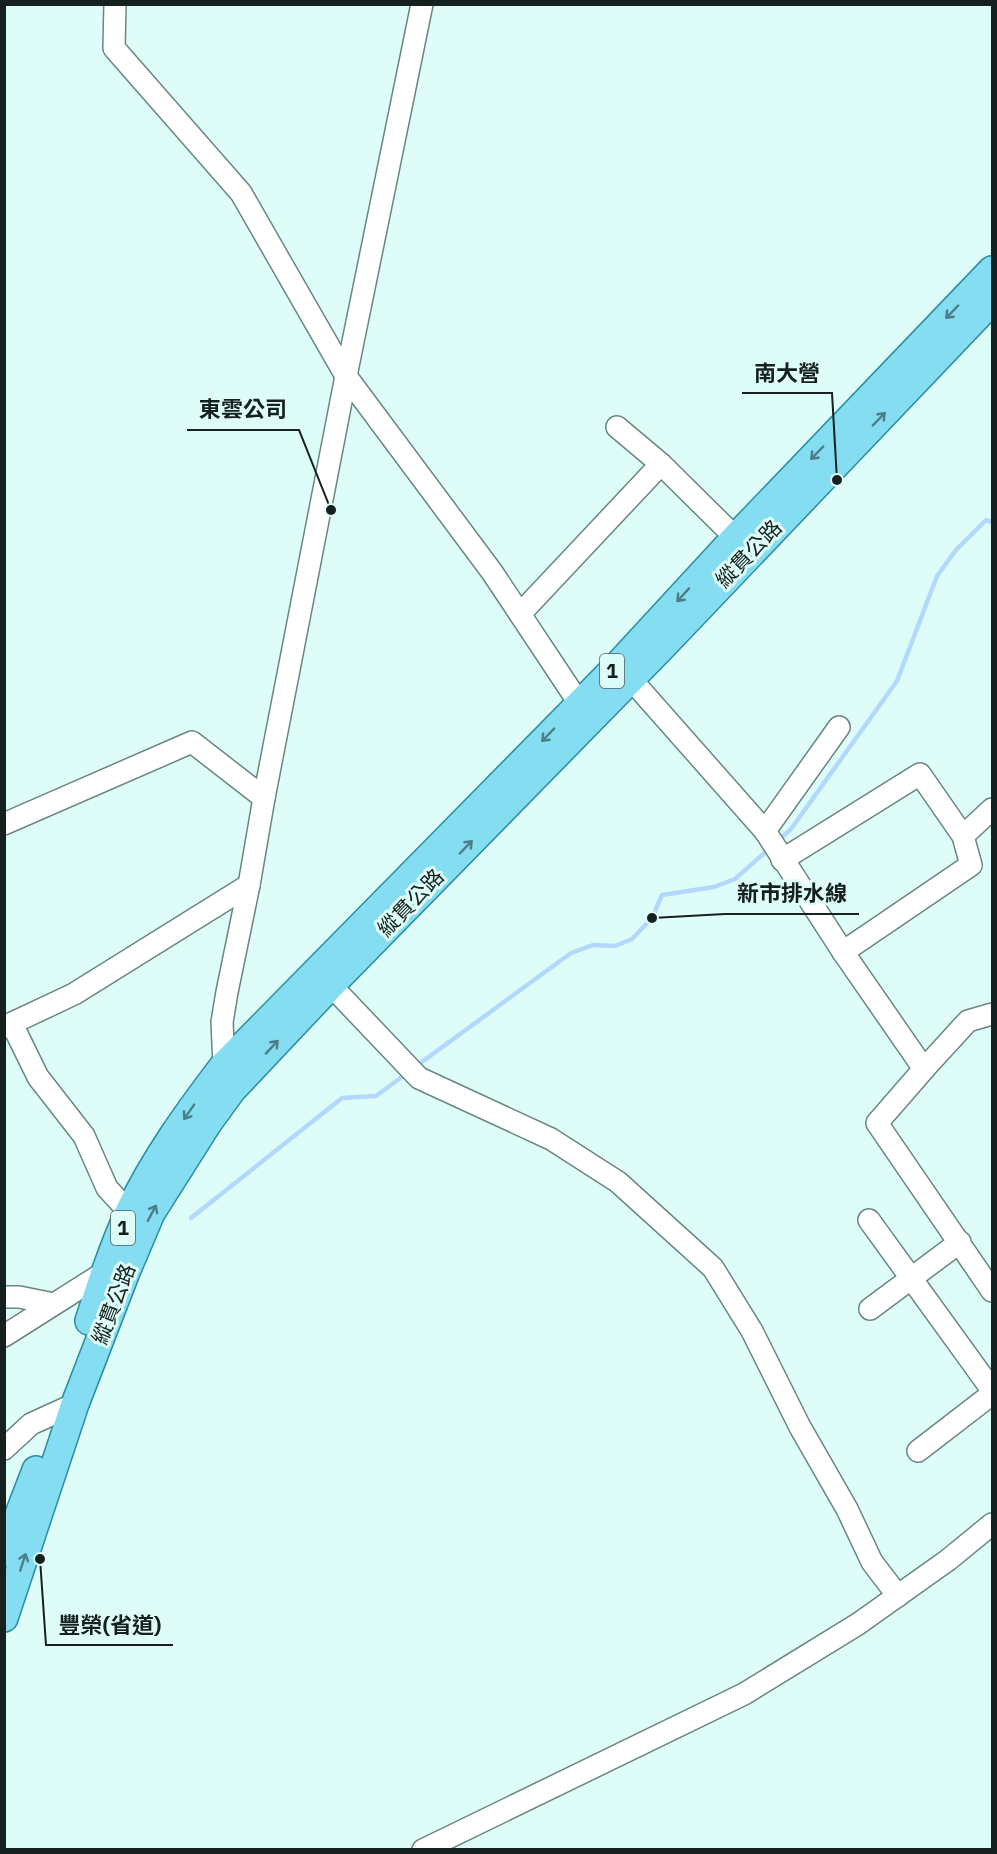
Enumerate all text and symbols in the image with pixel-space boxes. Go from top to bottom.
one-way arrow [945,305,959,320]
callout: 南大營 [742,353,832,393]
text: 南大營 [754,358,820,387]
callout: 東雲公司 [187,390,299,430]
text: 東雲公司 [199,394,287,423]
one-way arrow [871,412,886,427]
one-way arrow [810,446,824,461]
street label: 縱貫公路 [709,513,788,593]
one-way arrow [676,587,690,602]
road number: 1 [600,654,624,688]
one-way arrow [540,728,555,743]
one-way arrow [459,839,473,854]
street label: 縱貫公路 [371,862,450,942]
callout: 新市排水線 [725,874,859,914]
text: 新市排水線 [737,878,847,907]
one-way arrow [265,1040,280,1055]
one-way arrow [183,1103,195,1119]
one-way arrow [147,1205,158,1223]
road number: 1 [111,1211,135,1245]
street label: 縱貫公路 [85,1259,141,1348]
one-way arrow [18,1553,29,1572]
callout: 豐榮(省道) [46,1605,173,1645]
text: 豐榮(省道) [59,1610,161,1639]

